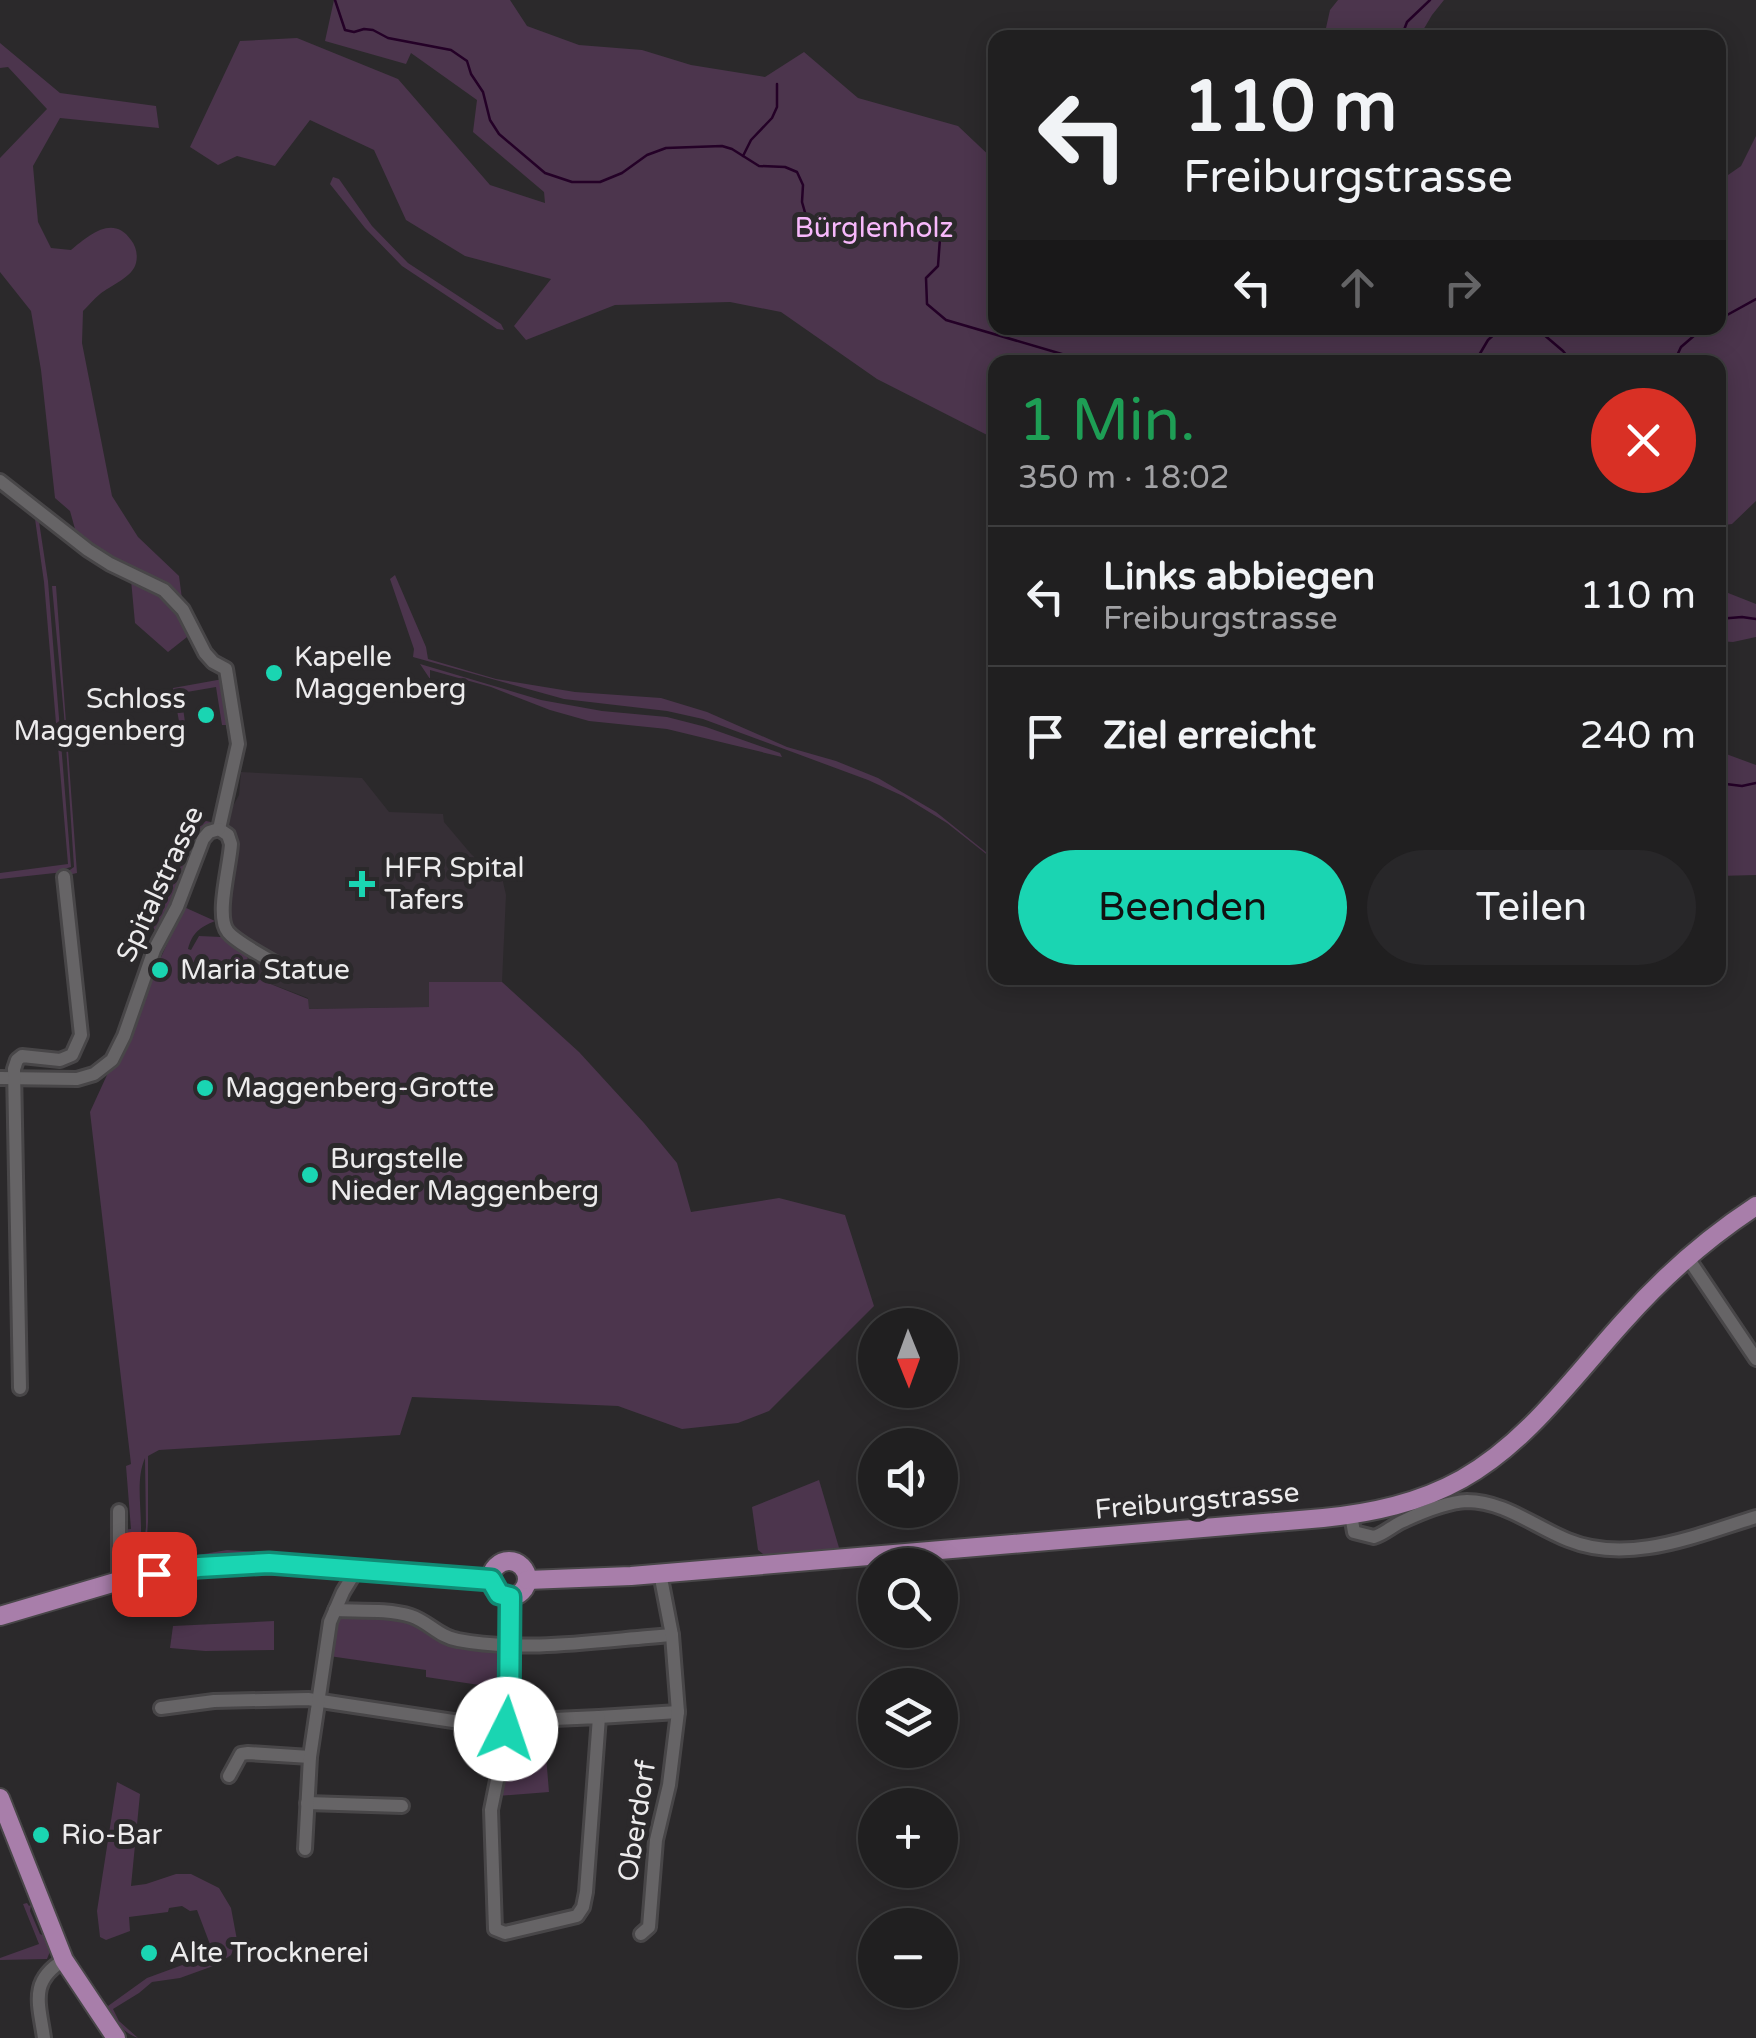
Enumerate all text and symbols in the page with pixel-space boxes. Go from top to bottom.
text: 110 m [1183,66,1397,150]
icon: left [1018,70,1148,200]
text: Freiburgstrasse [1183,151,1513,205]
park label: Bürglenholz [794,211,954,245]
icon: left [1225,260,1280,315]
icon: ahead [1330,260,1385,315]
icon: right [1435,260,1490,315]
text: 1 Min. [1018,385,1196,457]
button: close [1591,388,1696,493]
text: 350 m · 18:02 [1018,459,1230,497]
text: Links abbiegen [1103,554,1375,600]
icon: left [1018,569,1073,624]
text: 110 m [1580,573,1696,619]
text: Freiburgstrasse [1103,600,1338,638]
place label: Kapelle Maggenberg [294,640,467,706]
marker: Kapelle Maggenberg [263,662,285,684]
place label: Schloss Maggenberg [13,682,186,748]
marker: Schloss Maggenberg [195,704,217,726]
icon: arrive [1018,709,1073,764]
text: Ziel erreicht [1103,713,1316,759]
text: 240 m [1580,713,1696,759]
street label: Spitalstrasse [109,801,211,967]
button: Beenden [1018,850,1347,965]
button: Teilen [1367,850,1696,965]
place label: HFR Spital Tafers [384,851,524,917]
marker: HFR Spital Tafers [349,871,375,897]
place label: Maria Statue [180,953,350,987]
marker: Maria Statue [149,959,171,981]
place label: Maggenberg-Grotte [225,1071,494,1105]
marker: Maggenberg-Grotte [194,1077,216,1099]
place label: Burgstelle Nieder Maggenberg [330,1142,599,1208]
marker: Burgstelle Nieder Maggenberg [299,1164,321,1186]
north arrow [858,1308,958,1408]
map controls [858,1308,958,2008]
button: sound [858,1428,958,1528]
street label: Freiburgstrasse [1093,1475,1301,1527]
pin [112,1532,197,1617]
icon: arrive [127,1547,182,1602]
button: search [858,1548,958,1648]
button: layers [858,1668,958,1768]
position arrow [454,1677,558,1781]
street label: Oberdorf [611,1758,663,1884]
button: + [858,1788,958,1888]
place label: Rio-Bar [61,1818,162,1852]
marker: Rio-Bar [30,1824,52,1846]
button: − [858,1908,958,2008]
place label: Alte Trocknerei [169,1936,369,1970]
marker: Alte Trocknerei [138,1942,160,1964]

